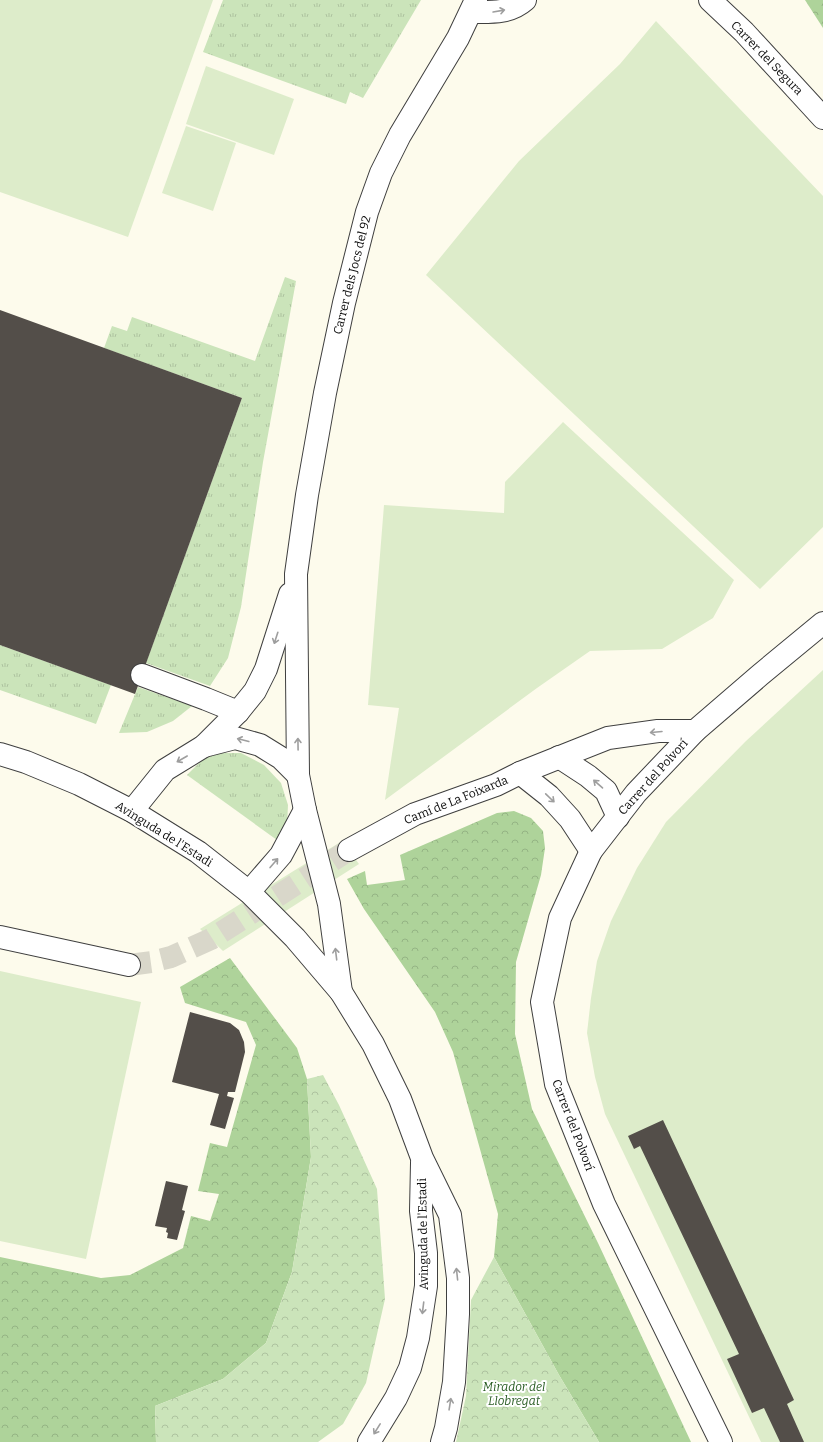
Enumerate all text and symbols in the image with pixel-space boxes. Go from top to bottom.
one-way arrow [493,7,506,15]
street label: Carrer del Segura [728,18,806,98]
street label: Carrer dels Jocs del 92 [330,214,374,336]
one-way arrow [272,631,279,644]
one-way arrow [650,728,663,736]
one-way arrow [236,736,249,744]
street label: Carrer del Polvorí [615,736,691,818]
one-way arrow [294,738,302,751]
one-way arrow [176,755,188,763]
street label: Camí de La Foixarda [402,773,510,827]
one-way arrow [593,779,603,788]
one-way arrow [545,793,555,803]
street label: Avinguda de l'Estadi [113,798,216,870]
one-way arrow [270,858,279,868]
one-way arrow [332,948,340,961]
street label: Carrer del Polvorí [549,1077,597,1173]
street label: Avinguda de l'Estadi [415,1177,431,1290]
one-way arrow [454,1268,461,1281]
one-way arrow [419,1301,427,1314]
park label: Mirador del Llobregat [483,1380,545,1408]
one-way arrow [446,1398,454,1411]
one-way arrow [373,1423,381,1435]

